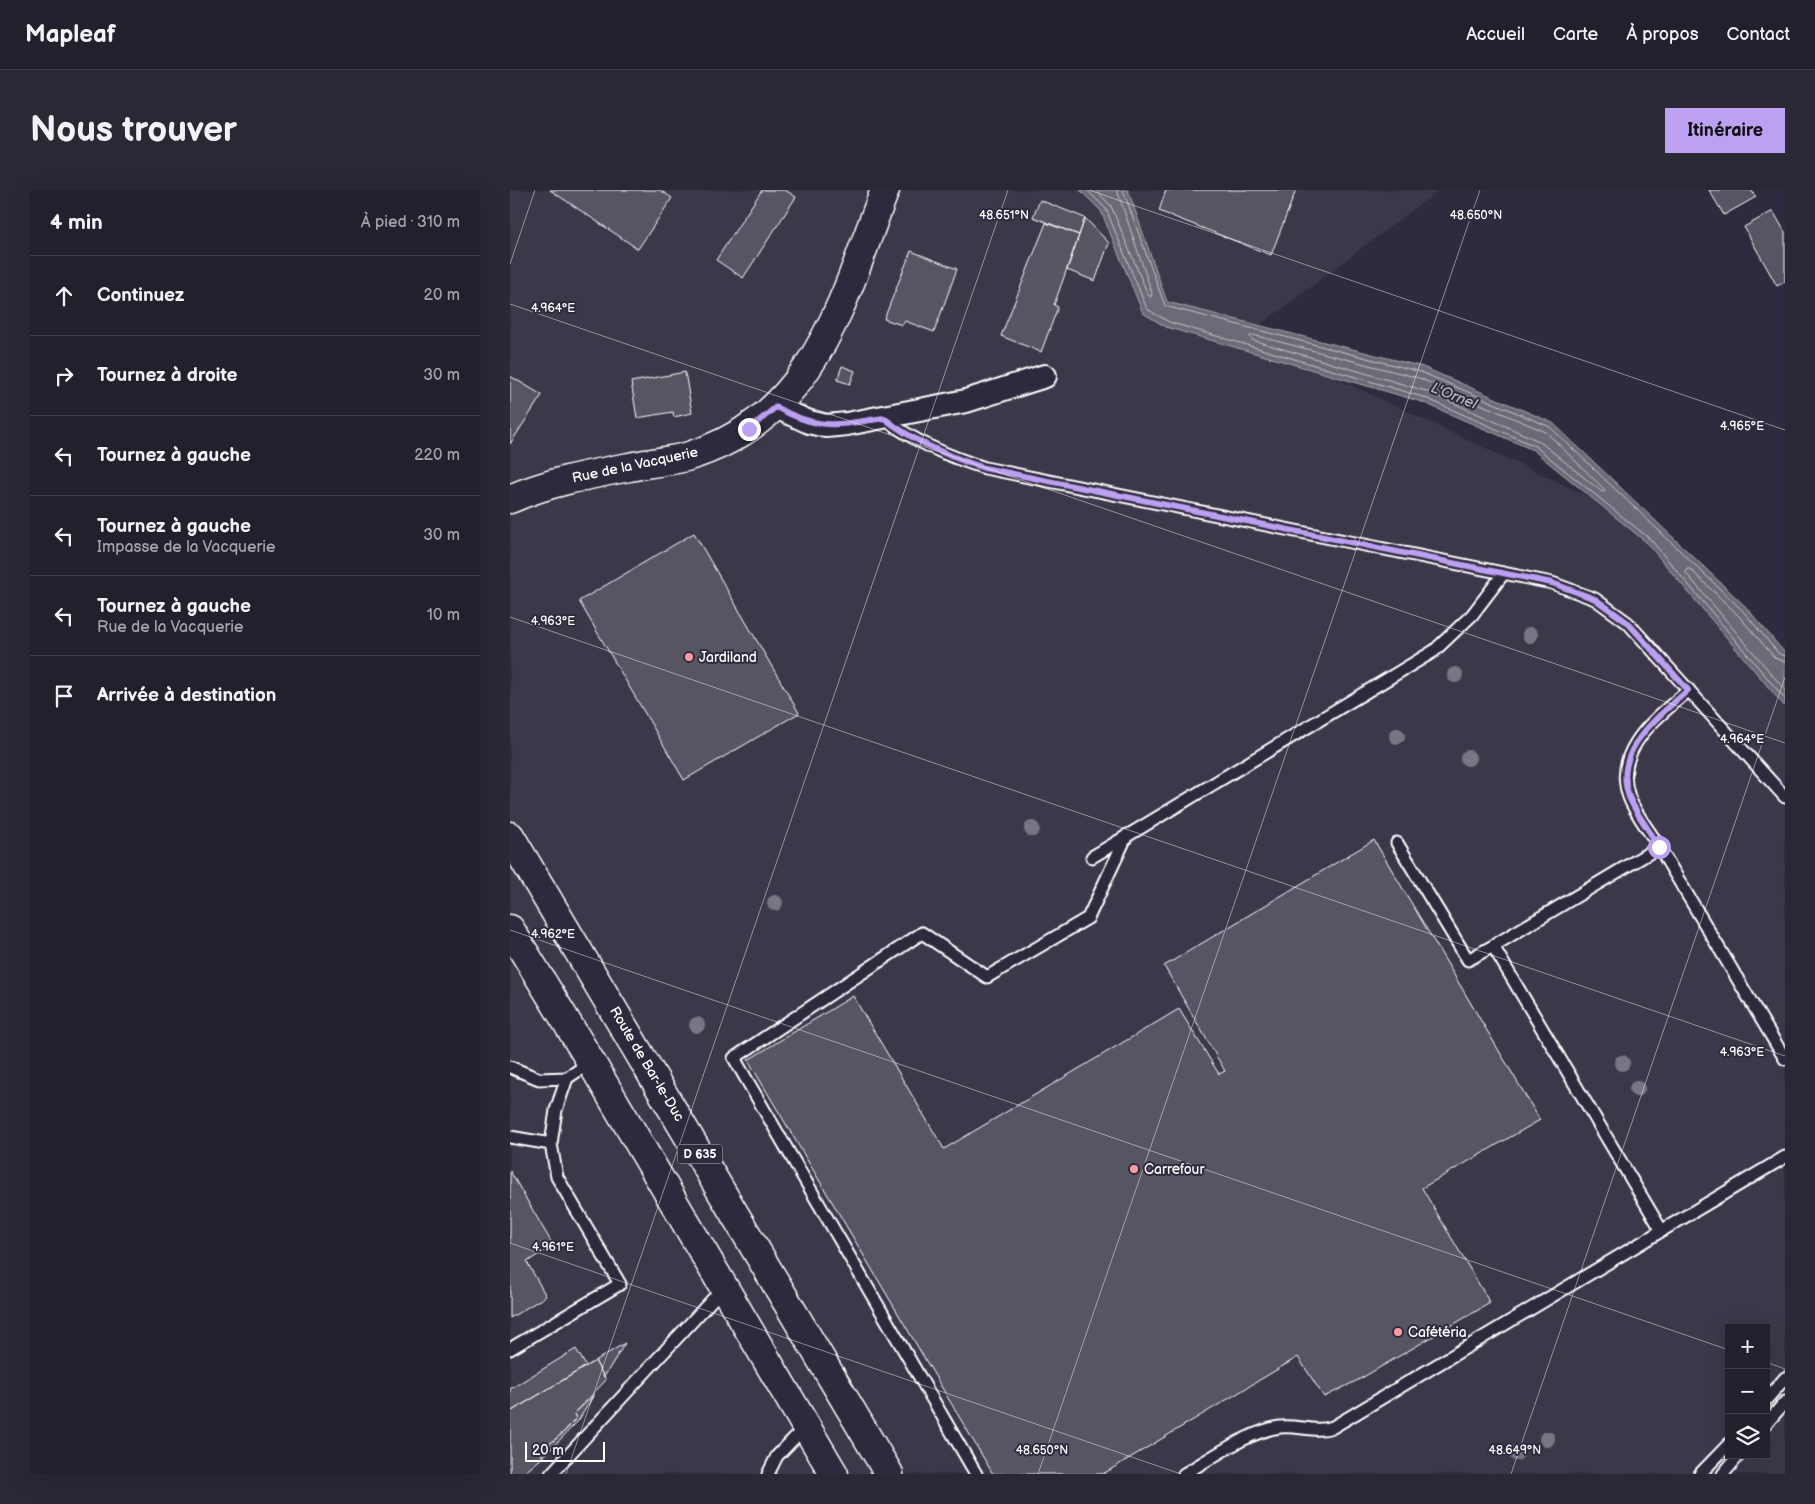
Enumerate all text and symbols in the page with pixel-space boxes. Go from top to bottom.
text: Mapleaf [25,20,116,49]
text: Accueil [1466,24,1525,45]
text: Carte [1553,24,1598,45]
text: À propos [1626,24,1699,45]
text: Contact [1727,24,1790,45]
button: Itinéraire [1665,108,1785,153]
text: Nous trouver [30,109,237,152]
text: 48.651°N [979,208,1029,223]
text: 48.650°N [1450,208,1502,223]
text: 4 min [50,210,103,235]
text: À pied · 310 m [361,213,460,232]
icon: ahead [50,282,78,310]
text: Continuez [97,284,184,307]
text: 20 m [424,286,460,305]
text: 4.964°E [531,301,575,316]
icon: right [50,362,78,390]
text: Tournez à droite [97,364,238,387]
text: 30 m [423,366,460,385]
water label: L'Ornel [1428,378,1480,414]
route end [738,418,761,441]
text: 4.965°E [1720,419,1764,434]
icon: left [50,442,78,470]
street label: Rue de la Vacquerie [571,443,699,487]
text: Tournez à gauche [97,444,251,467]
text: 220 m [414,446,460,465]
text: Tournez à gauche [97,515,251,538]
icon: left [50,522,78,550]
text: 30 m [423,526,460,545]
text: Impasse de la Vacquerie [97,538,275,557]
text: Tournez à gauche [97,595,251,618]
icon: left [50,602,78,630]
text: 10 m [427,606,460,625]
text: 4.963°E [531,614,575,629]
text: Rue de la Vacquerie [97,618,243,637]
place label: Jardiland [699,649,757,666]
marker: Jardiland [683,651,695,663]
icon: arrive [50,682,78,710]
text: Arrivée à destination [97,684,276,707]
text: 4.964°E [1720,732,1764,747]
route start [1648,836,1671,859]
text: 4.962°E [531,927,575,942]
street label: Route de Bar-le-Duc [606,1004,688,1124]
text: 4.963°E [1720,1045,1764,1060]
road number: D 635 [678,1144,722,1164]
place label: Carrefour [1144,1161,1205,1178]
marker: Carrefour [1128,1163,1140,1175]
text: 4.961°E [532,1240,574,1255]
place label: Cafétéria [1408,1324,1467,1341]
map controls [1725,1324,1770,1459]
button: + [1725,1324,1770,1369]
marker: Cafétéria [1392,1326,1404,1338]
button: − [1725,1369,1770,1414]
button: layers [1725,1414,1770,1459]
scale bar [525,1439,605,1462]
text: 20 m [532,1442,564,1459]
text: 48.650°N [1016,1443,1068,1458]
text: 48.649°N [1489,1443,1541,1458]

